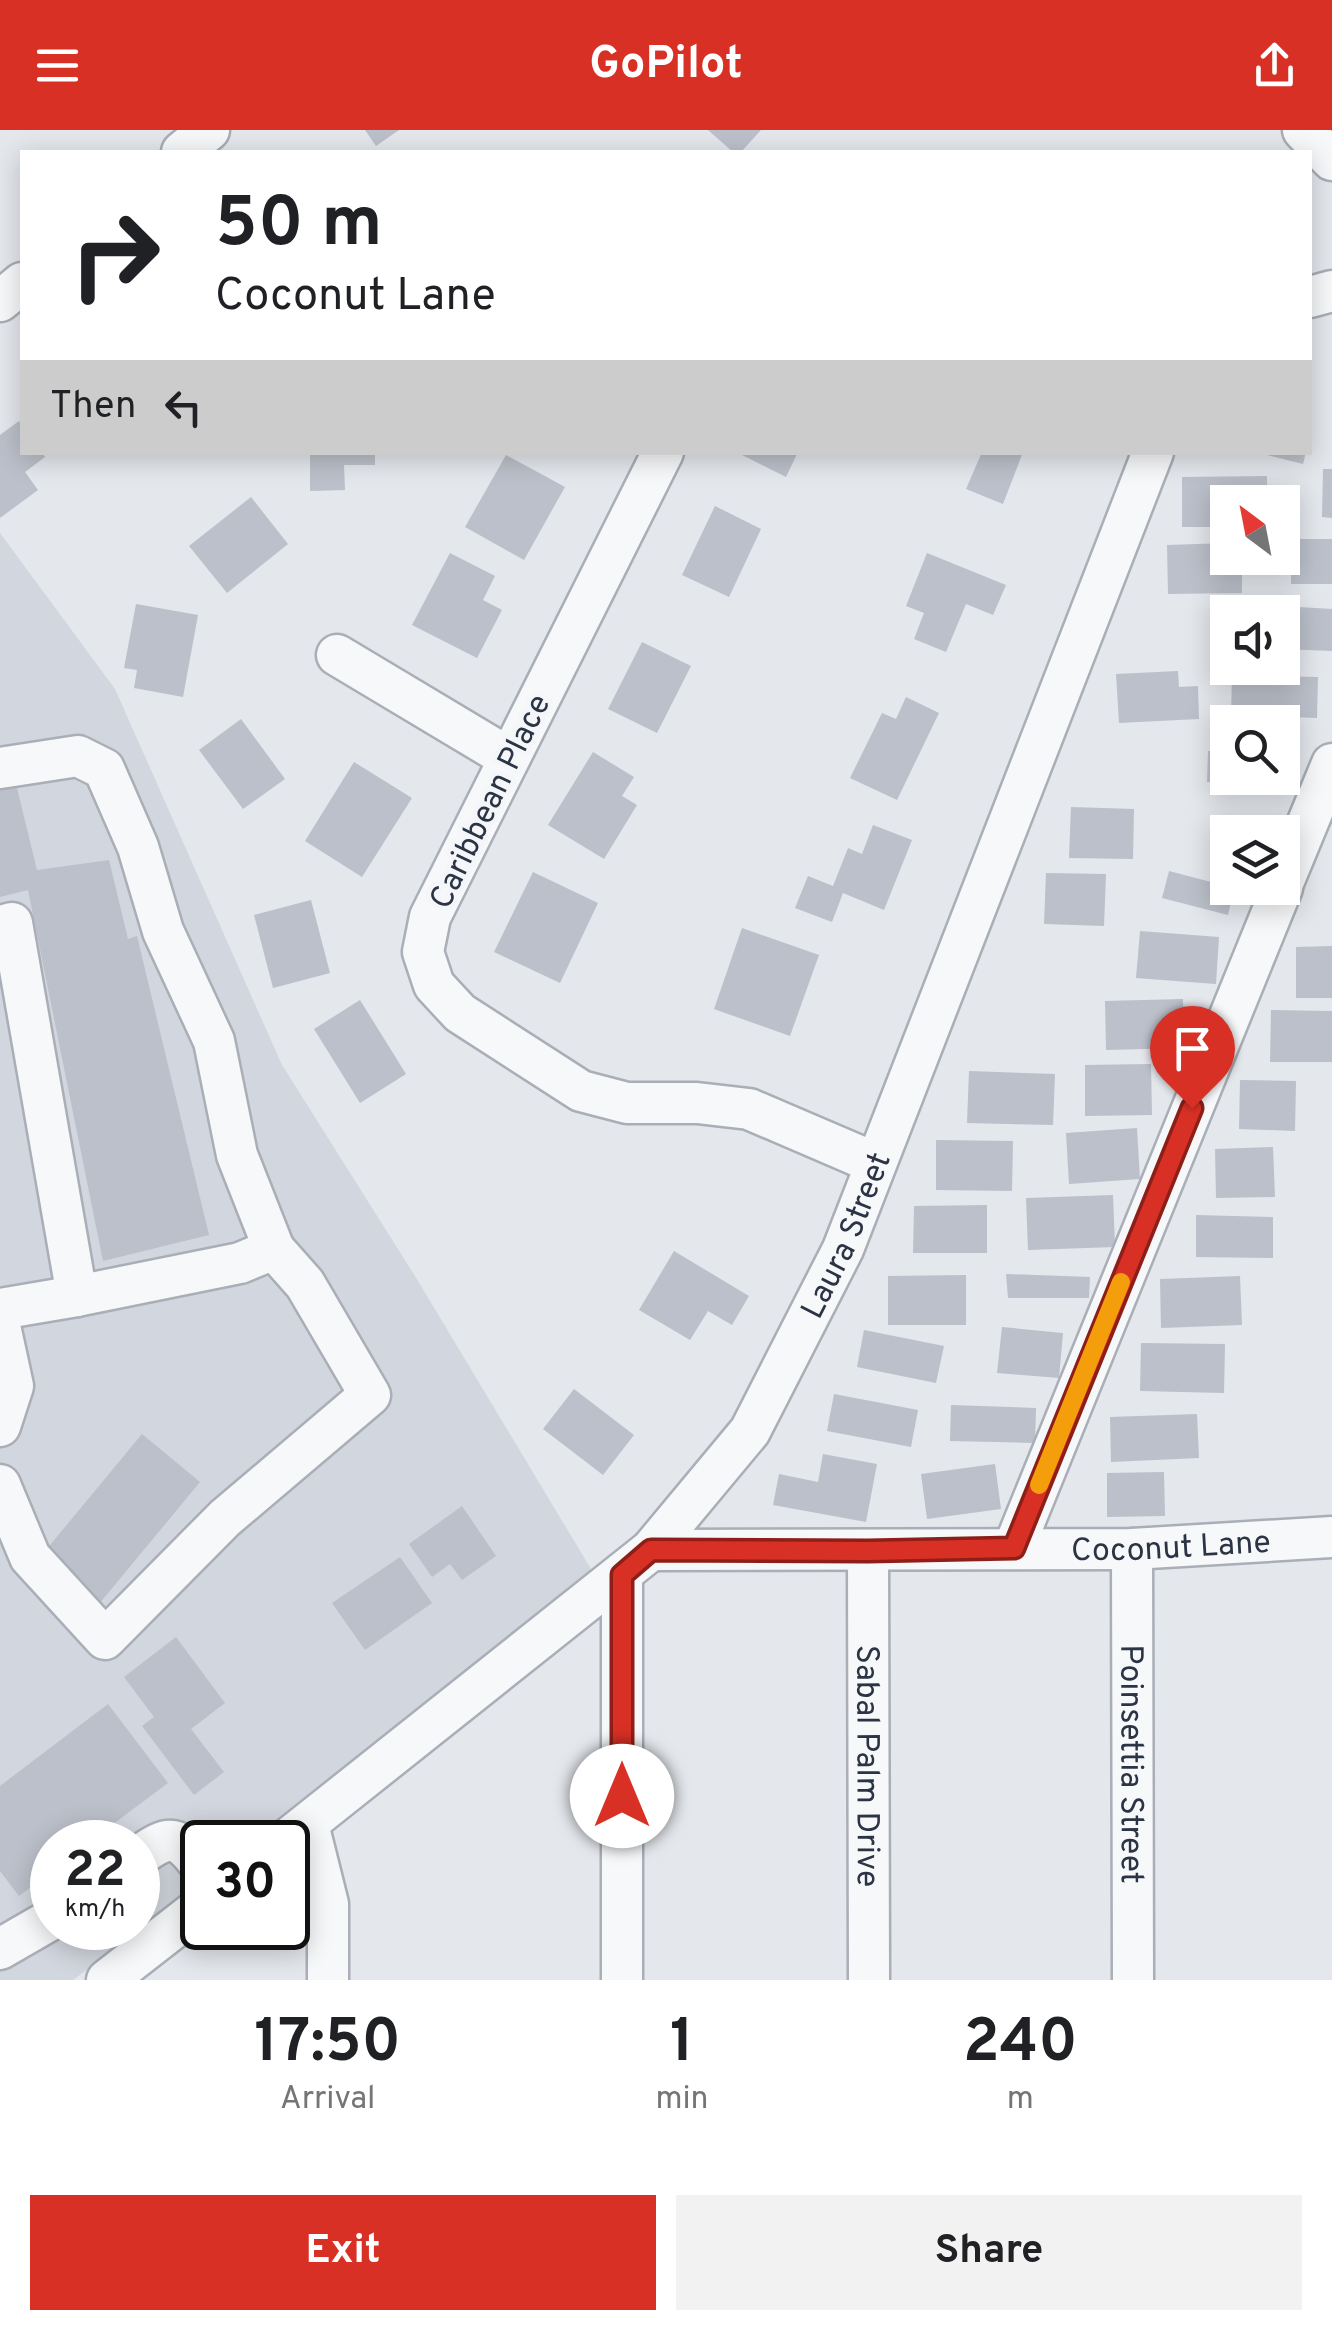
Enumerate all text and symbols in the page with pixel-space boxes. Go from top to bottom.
text: GoPilot [589,37,743,94]
icon: menu [30,38,85,93]
icon: share [1247,38,1302,93]
text: 50 m [215,182,382,271]
icon: right [50,190,180,320]
text: Coconut Lane [215,269,496,326]
icon: left [156,380,211,435]
text: Then [50,383,136,432]
north arrow [1210,485,1300,575]
map controls [1210,485,1300,905]
button: sound [1210,595,1300,685]
street label: Caribbean Place [422,688,561,916]
button: search [1210,705,1300,795]
button: layers [1210,815,1300,905]
pin [1150,1006,1235,1109]
icon: arrive [1165,1021,1220,1076]
street label: Laura Street [794,1147,902,1326]
street label: Coconut Lane [1071,1524,1272,1572]
street label: Poinsettia Street [1109,1644,1150,1884]
street label: Sabal Palm Drive [845,1645,886,1887]
position arrow [570,1744,674,1848]
speed limit sign: 30 [180,1820,310,1950]
text: 22 [64,1841,126,1904]
text: km/h [65,1894,125,1926]
text: 17:50 [254,2007,401,2083]
text: 1 [670,2007,694,2083]
text: 240 [963,2007,1078,2083]
text: Arrival [280,2080,375,2120]
text: min [655,2080,709,2120]
text: m [1007,2080,1034,2120]
button: Exit [30,2195,656,2310]
button: Share [676,2195,1302,2310]

